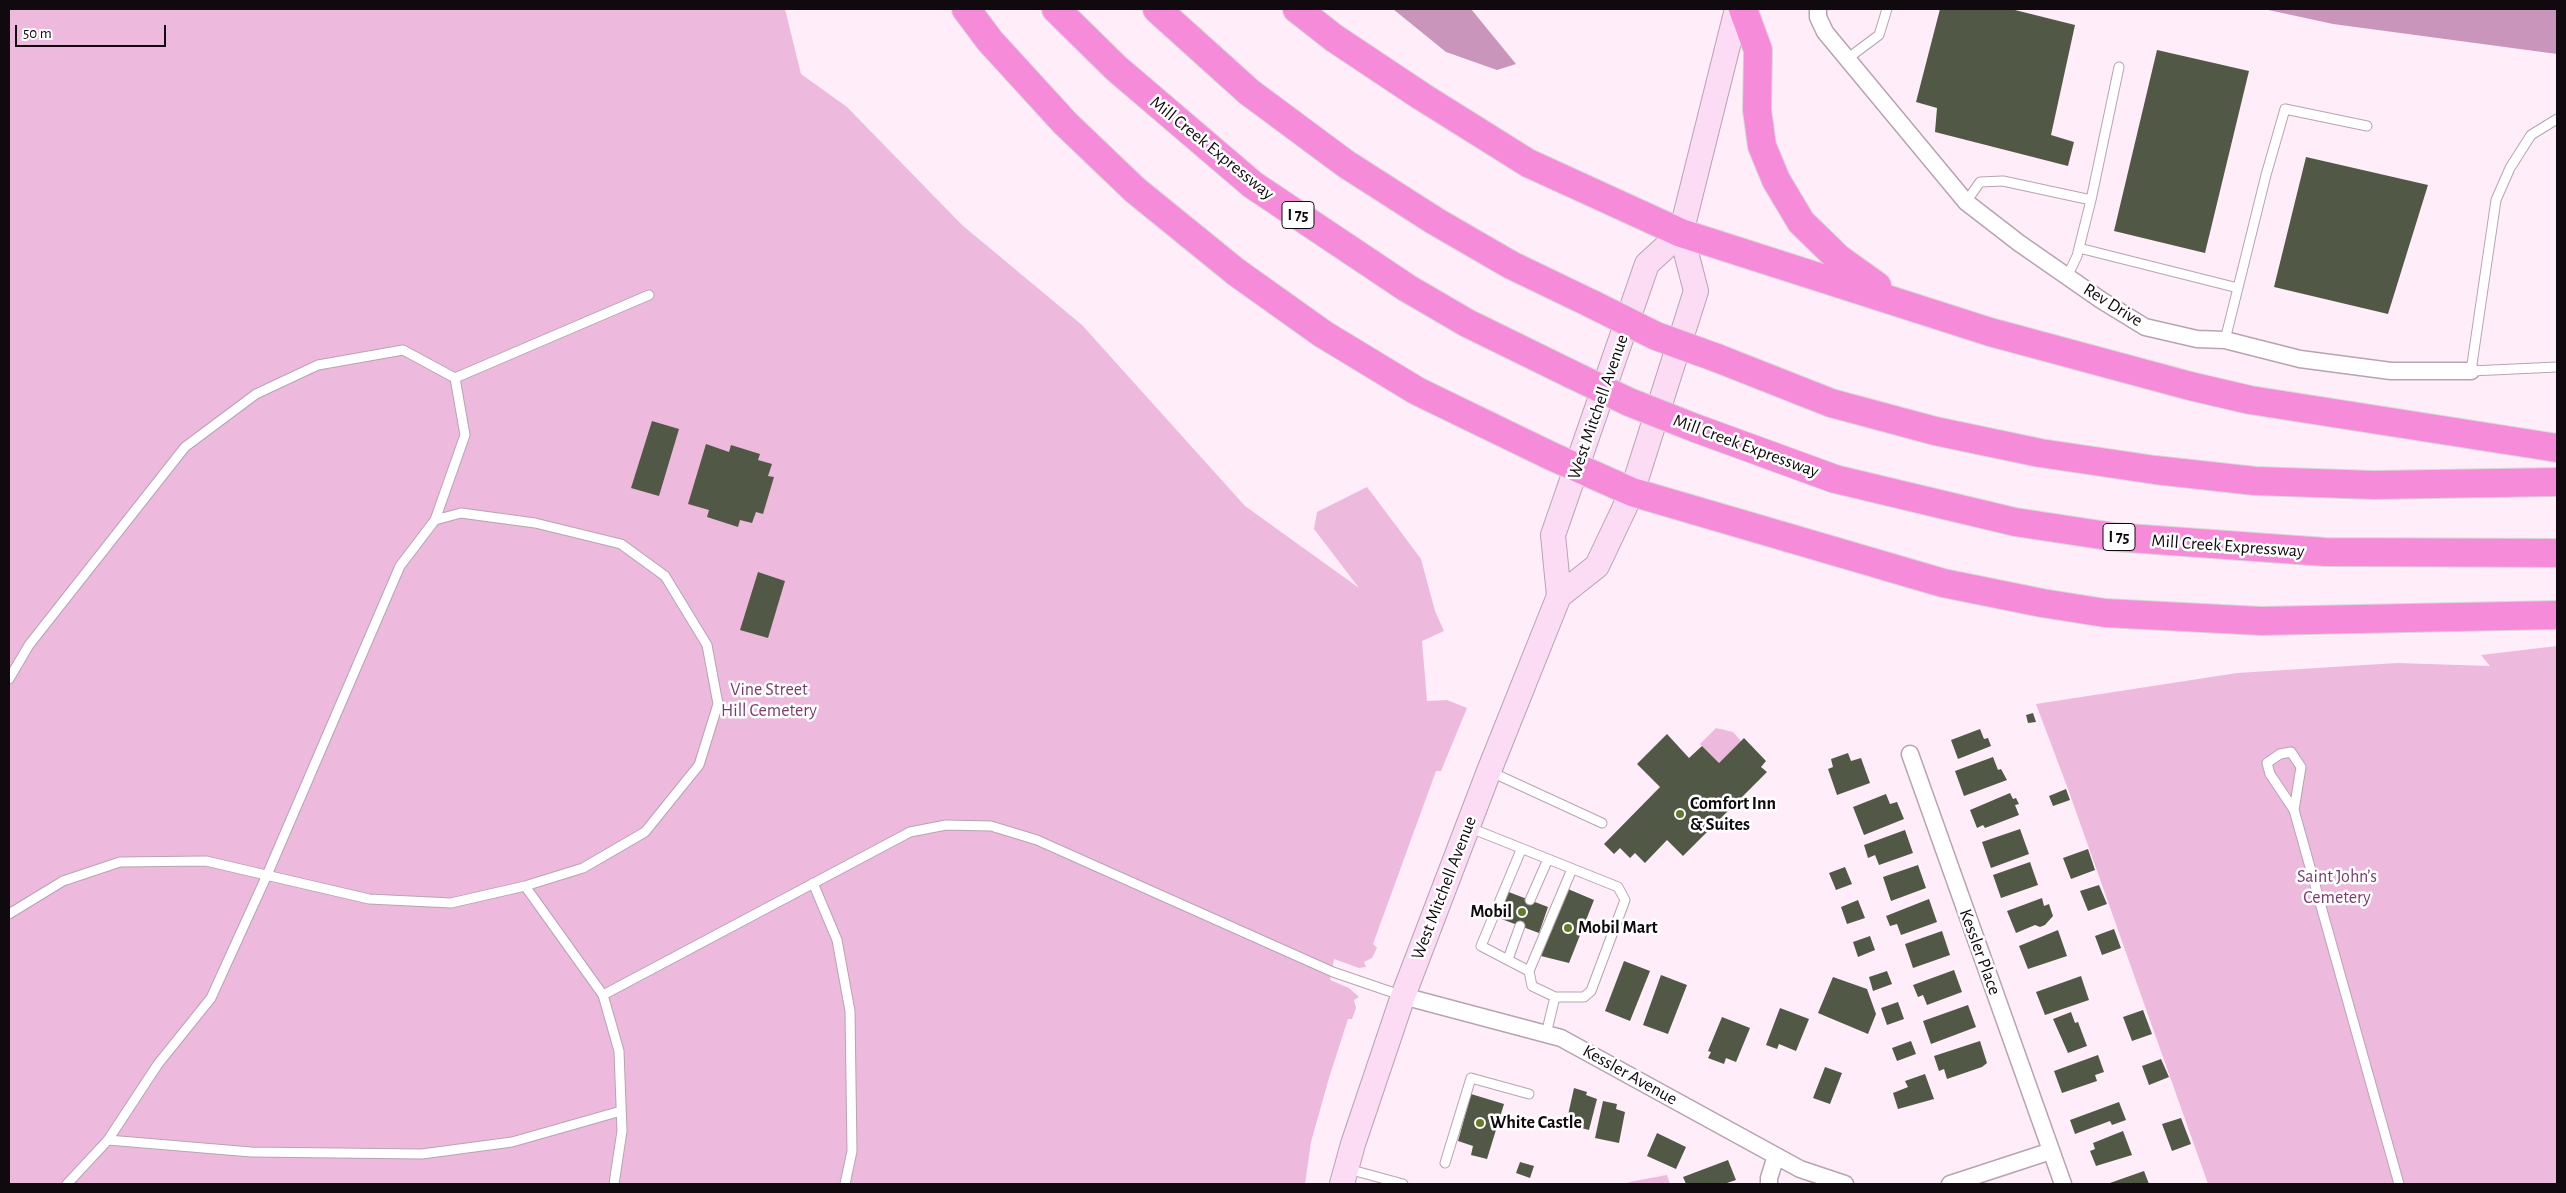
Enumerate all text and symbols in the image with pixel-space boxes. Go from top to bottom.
scale bar [18,15,169,47]
text: 50 m [23,26,52,41]
street label: Mill Creek Expressway [1146,91,1278,205]
road number: I 75 [1282,202,1314,228]
street label: Rev Drive [2079,278,2147,332]
street label: West Mitchell Avenue [1563,332,1633,482]
street label: Mill Creek Expressway [1670,410,1822,482]
road number: I 75 [2103,524,2135,550]
street label: Mill Creek Expressway [2151,530,2305,562]
park label: Vine Street Hill Cemetery [721,679,817,722]
place label: Comfort Inn & Suites [1690,793,1776,836]
marker: Comfort Inn & Suites [1674,808,1686,820]
street label: West Mitchell Avenue [1407,813,1481,963]
park label: Saint John’s Cemetery [2297,866,2377,909]
place label: Mobil [1470,901,1512,923]
marker: Mobil [1516,906,1528,918]
street label: Kessler Place [1954,906,2006,998]
place label: Mobil Mart [1578,917,1658,939]
marker: Mobil Mart [1562,922,1574,934]
street label: Kessler Avenue [1579,1040,1681,1110]
place label: White Castle [1490,1112,1582,1134]
marker: White Castle [1474,1117,1486,1129]

